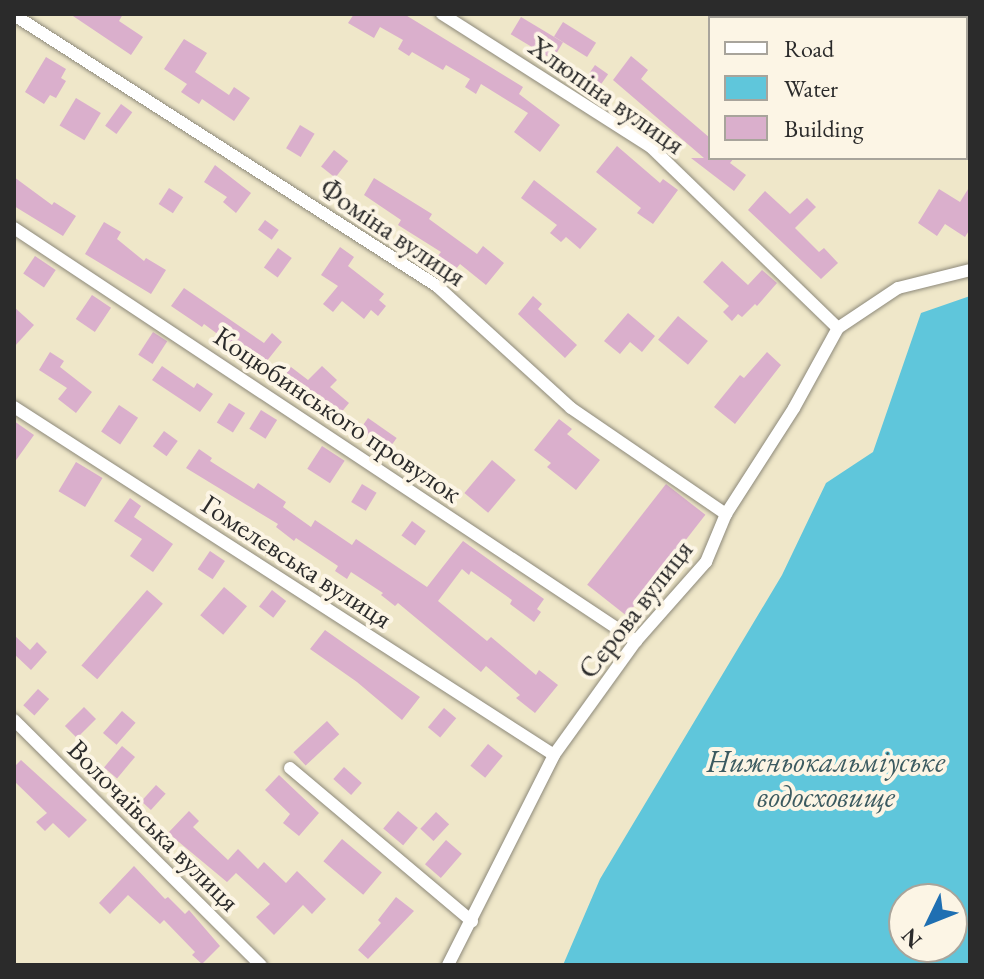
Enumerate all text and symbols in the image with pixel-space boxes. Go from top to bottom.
legend [708,16,968,160]
street label: Хлюпіна вулиця [523,29,691,161]
text: Road [784,33,834,64]
text: Water [784,73,838,104]
text: Building [784,113,864,144]
street label: Фоміна вулиця [314,171,472,293]
street label: Коцюбинського провулок [208,319,468,509]
street label: Гомелєвська вулиця [196,487,398,635]
street label: Сєрова вулиця [571,533,699,685]
street label: Волочаївська вулиця [61,732,247,918]
water label: Нижньокальміуське водосховище [707,744,945,814]
north arrow [888,883,968,963]
text: N [895,922,928,955]

